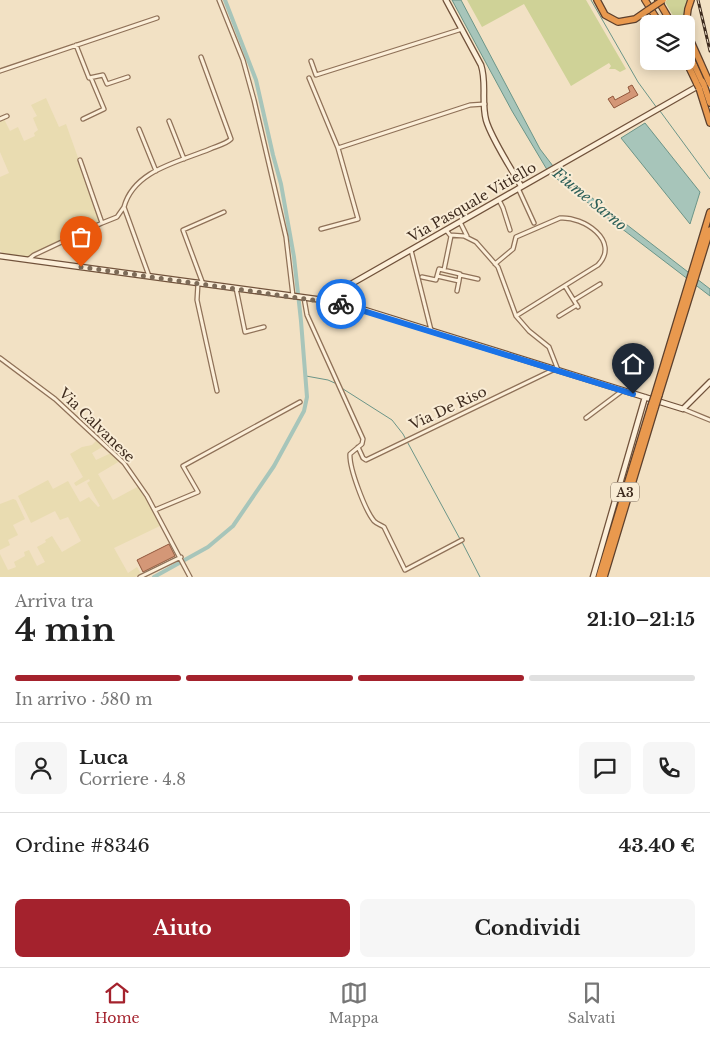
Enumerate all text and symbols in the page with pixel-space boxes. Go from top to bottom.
map controls [640,15,695,70]
button: layers [640,15,695,70]
street label: Via Pasquale Vitiello [404,158,539,247]
water label: Fiume Sarno [548,163,631,235]
pin [60,216,102,267]
icon: bag [67,223,95,251]
courier [316,279,366,329]
icon: bike [327,290,355,318]
pin [612,343,654,394]
icon: home [619,350,647,378]
street label: Via De Riso [406,382,489,434]
street label: Via Calvanese [54,383,139,466]
road number: A3 [611,482,639,502]
text: Arriva tra [15,591,93,611]
text: 21:10–21:15 [587,608,695,631]
text: 4 min [15,610,115,650]
text: In arrivo · 580 m [15,689,152,709]
button: person [15,742,67,794]
button: chat [579,742,631,794]
button: phone [643,742,695,794]
text: Luca [79,746,128,769]
text: Corriere · 4.8 [79,769,186,789]
text: Ordine #8346 [15,834,150,857]
text: 43.40 € [619,834,695,857]
button: Aiuto [15,899,350,957]
button: Condividi [360,899,695,957]
tab: Home [95,979,139,1027]
tab: Mappa [329,979,379,1027]
tab: Salvati [568,979,615,1027]

